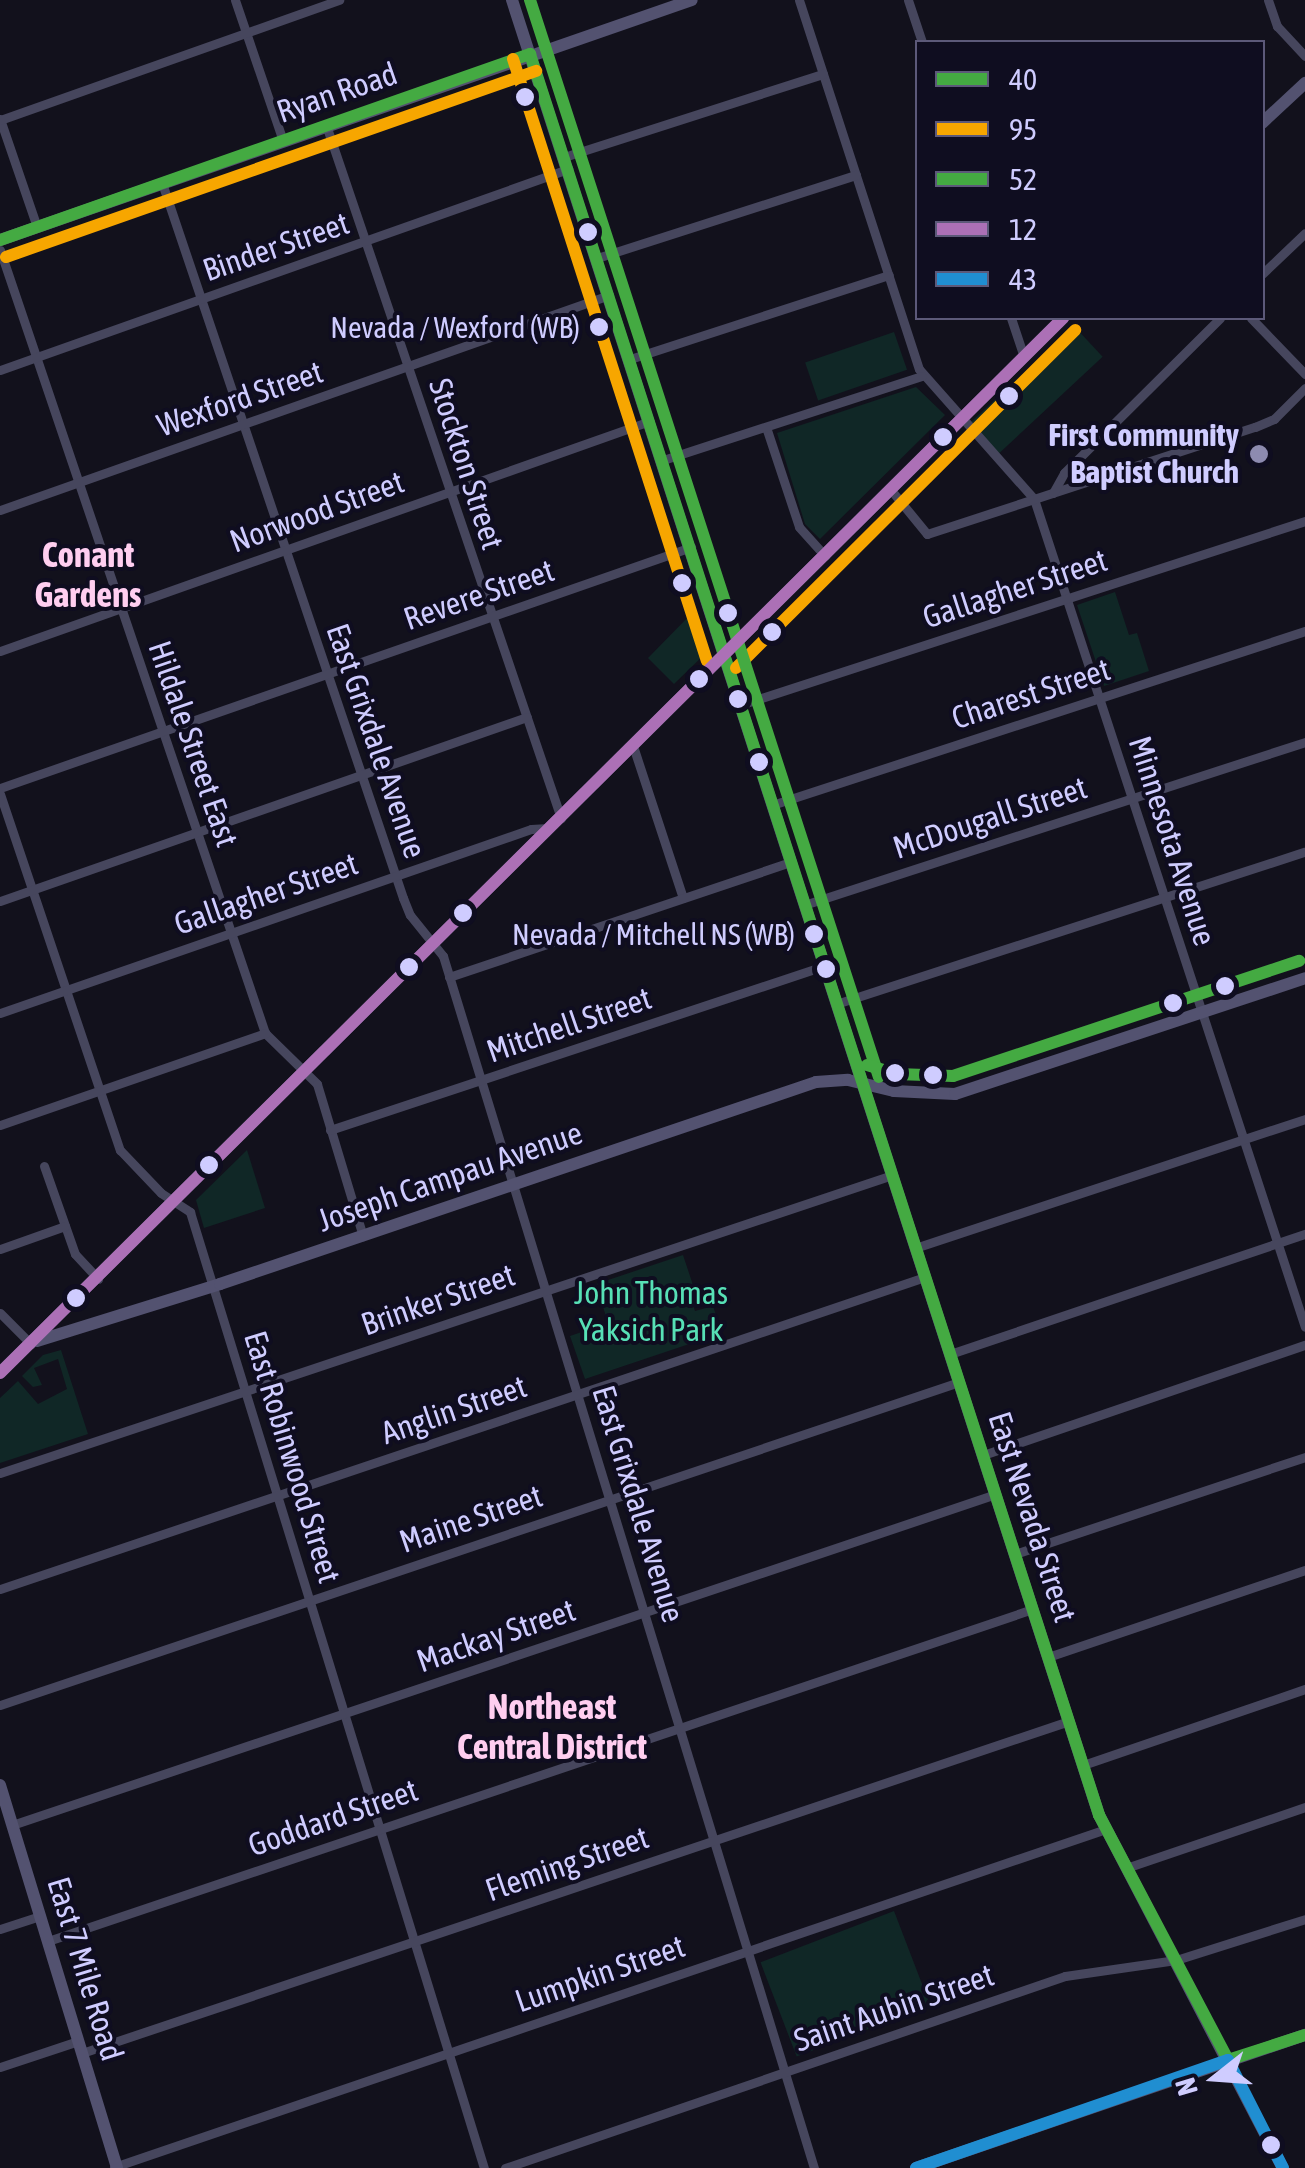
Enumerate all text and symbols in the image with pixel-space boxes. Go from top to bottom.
legend [915,40,1265,320]
street label: Ryan Road [272,55,402,131]
text: 40 [1009,62,1037,96]
unlabelled marker [515,87,535,107]
text: 95 [1009,112,1037,146]
text: 52 [1009,162,1037,196]
street label: Binder Street [198,204,354,290]
text: 12 [1009,212,1037,246]
unlabelled marker [578,222,598,242]
text: 43 [1009,262,1037,296]
place label: Nevada / Wexford (WB) [330,309,580,345]
marker: Nevada / Wexford (WB) [589,317,609,337]
street label: Wexford Street [152,353,328,445]
street label: Stockton Street [420,374,512,554]
unlabelled marker [999,386,1019,406]
place label: First Community Baptist Church [1048,417,1239,492]
unlabelled marker [933,427,953,447]
marker: First Community Baptist Church [1248,443,1270,465]
street label: Norwood Street [225,463,409,561]
district label: Conant Gardens [35,533,141,615]
street label: Gallagher Street [918,541,1112,637]
street label: Revere Street [399,551,559,639]
unlabelled marker [672,573,692,593]
unlabelled marker [718,603,738,623]
street label: East Grixdale Avenue [318,619,434,863]
unlabelled marker [762,622,782,642]
street label: Hildale Street East [140,636,246,852]
street label: Charest Street [947,650,1115,738]
unlabelled marker [689,669,709,689]
unlabelled marker [728,689,748,709]
street label: Minnesota Avenue [1120,732,1224,950]
unlabelled marker [749,752,769,772]
street label: McDougall Street [888,769,1092,867]
street label: Gallagher Street [169,845,363,943]
unlabelled marker [453,903,473,923]
place label: Nevada / Mitchell NS (WB) [512,916,795,952]
marker: Nevada / Mitchell NS (WB) [804,924,824,944]
unlabelled marker [399,957,419,977]
unlabelled marker [816,959,836,979]
unlabelled marker [1215,976,1235,996]
street label: Mitchell Street [482,979,656,1071]
unlabelled marker [1163,993,1183,1013]
unlabelled marker [885,1063,905,1083]
unlabelled marker [923,1065,943,1085]
street label: Joseph Campau Avenue [313,1114,587,1240]
unlabelled marker [199,1155,219,1175]
street label: Brinker Street [356,1256,520,1344]
park label: John Thomas Yaksich Park [574,1275,728,1350]
unlabelled marker [66,1288,86,1308]
street label: East Robinwood Street [235,1327,349,1587]
street label: Anglin Street [376,1367,532,1453]
street label: East Grixdale Avenue [584,1381,692,1627]
street label: East Nevada Street [980,1407,1084,1627]
street label: Maine Street [395,1477,547,1561]
street label: Mackay Street [412,1591,580,1681]
district label: Northeast Central District [457,1685,647,1767]
street label: Goddard Street [243,1771,423,1865]
street label: Fleming Street [480,1818,654,1910]
street label: East 7 Mile Road [39,1873,131,2065]
street label: Lumpkin Street [510,1927,690,2021]
street label: Saint Aubin Street [789,1956,999,2060]
north arrow [1165,2028,1265,2128]
text: N [1169,2074,1204,2099]
unlabelled marker [1261,2135,1281,2155]

